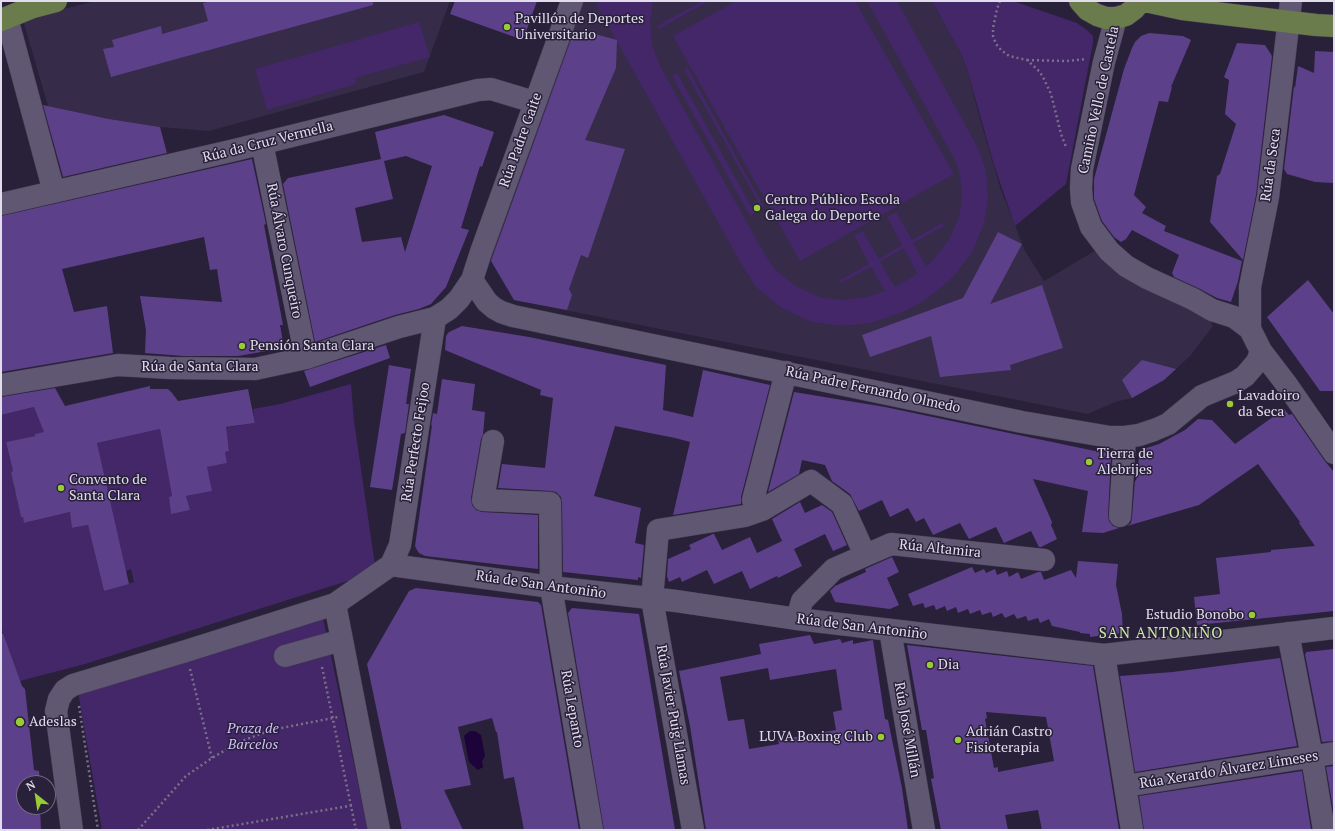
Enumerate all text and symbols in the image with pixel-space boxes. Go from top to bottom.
place label: Pavillón de Deportes Universitario [515,11,644,44]
marker: Pavillón de Deportes Universitario [502,22,512,32]
street label: Camiño Vello de Castela [1075,25,1123,175]
street label: Rúa Padre Gaite [496,90,546,190]
street label: Rúa da Cruz Vermella [201,118,335,166]
street label: Rúa da Seca [1258,127,1284,203]
street label: Rúa Álvaro Cunqueiro [263,182,305,320]
place label: Centro Público Escola Galega do Deporte [765,192,900,224]
marker: Centro Público Escola Galega do Deporte [752,203,762,213]
place label: Pensión Santa Clara [250,338,374,354]
marker: Pensión Santa Clara [237,341,247,351]
street label: Rúa de Santa Clara [142,359,258,375]
street label: Rúa Padre Fernando Olmedo [784,363,962,417]
street label: Rúa Perfecto Feijoo [398,381,434,503]
place label: Lavadoiro da Seca [1238,388,1300,420]
marker: Lavadoiro da Seca [1225,399,1235,409]
place label: Tierra de Alebrijes [1097,446,1153,478]
marker: Tierra de Alebrijes [1084,457,1094,467]
place label: Convento de Santa Clara [69,472,147,504]
marker: Convento de Santa Clara [56,483,66,493]
street label: Rúa Altamira [898,536,982,562]
street label: Rúa de San Antoniño [475,568,607,602]
place label: Estudio Bonobo [1146,607,1244,623]
marker: Estudio Bonobo [1247,610,1257,620]
street label: Rúa de San Antoniño [796,611,928,643]
district label: SAN ANTONIÑO [1099,625,1223,643]
street label: Rúa Javier Puig Llamas [652,644,694,786]
place label: Dia [938,657,959,673]
marker: Dia [925,660,935,670]
street label: Rúa Lepanto [557,669,587,749]
street label: Rúa José Millán [890,681,924,779]
place label: Adeslas [29,714,77,730]
marker: Adeslas [14,716,26,728]
park label: Praza de Barcelos [227,721,279,754]
place label: Adrián Castro Fisioterapia [966,724,1052,756]
place label: LUVA Boxing Club [759,729,873,745]
marker: LUVA Boxing Club [876,732,886,742]
marker: Adrián Castro Fisioterapia [953,735,963,745]
street label: Rúa Xerardo Álvarez Limeses [1139,748,1319,792]
north arrow [16,775,56,815]
text: N [23,777,38,794]

